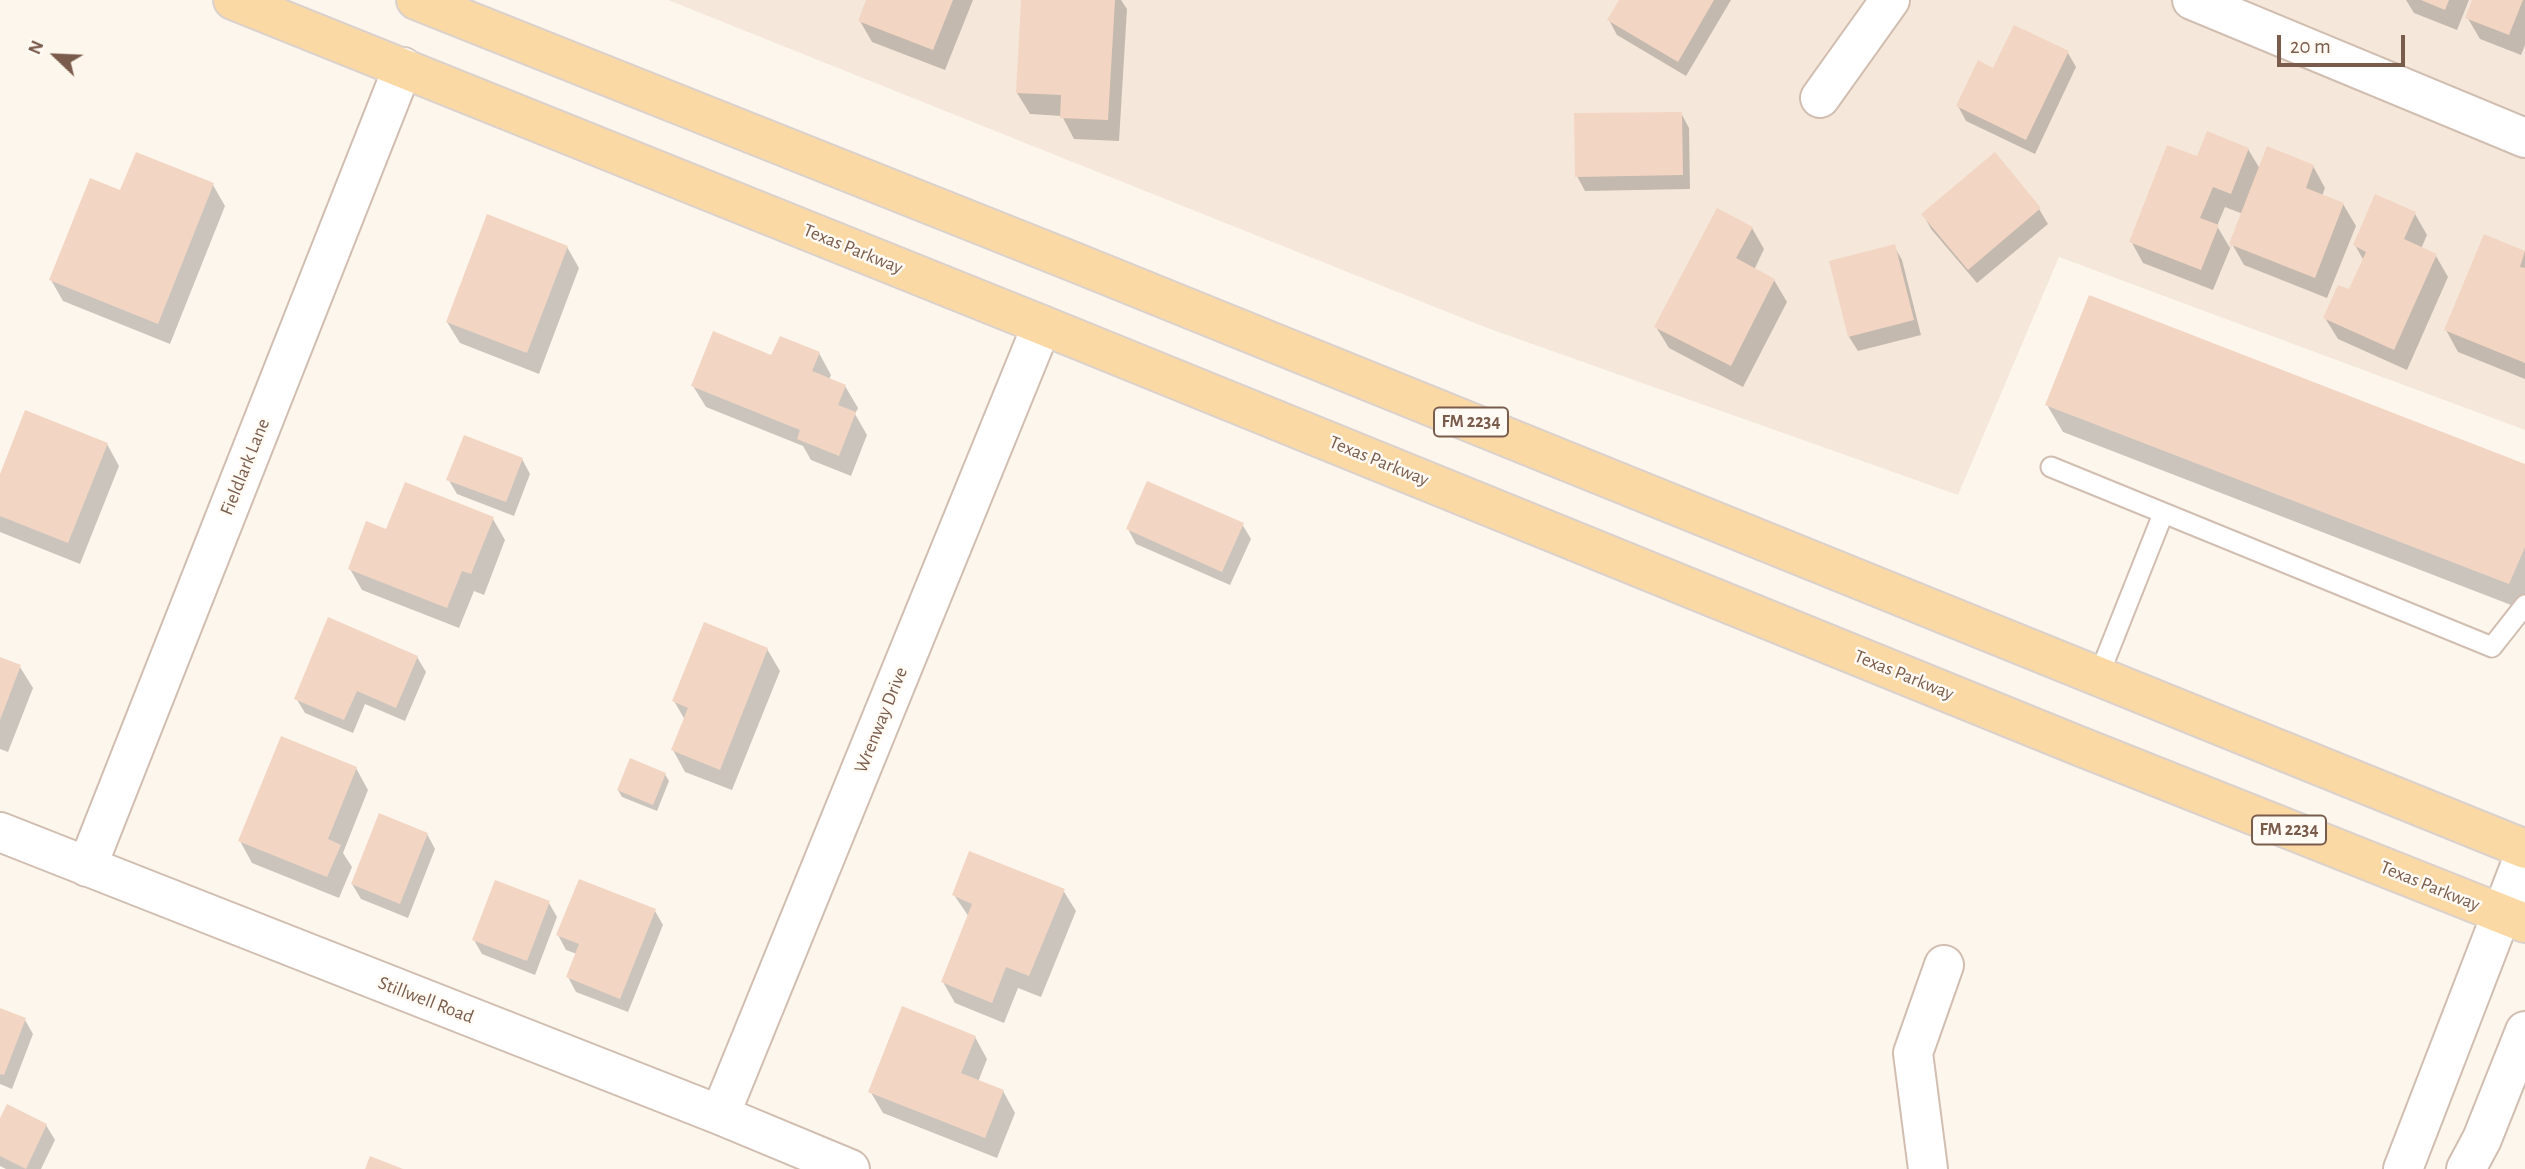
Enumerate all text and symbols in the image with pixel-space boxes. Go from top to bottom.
north arrow [21,21,91,91]
scale bar [2280,21,2408,65]
text: 20 m [2290,36,2331,57]
text: N [25,38,48,57]
street label: Texas Parkway [800,219,906,279]
road number: FM 2234 [1434,408,1508,436]
street label: Fieldlark Lane [215,415,275,519]
street label: Texas Parkway [1326,431,1432,491]
street label: Texas Parkway [1851,645,1957,705]
street label: Wrenway Drive [849,664,913,776]
road number: FM 2234 [2252,816,2326,844]
street label: Texas Parkway [2377,856,2483,916]
street label: Stillwell Road [375,971,477,1029]

